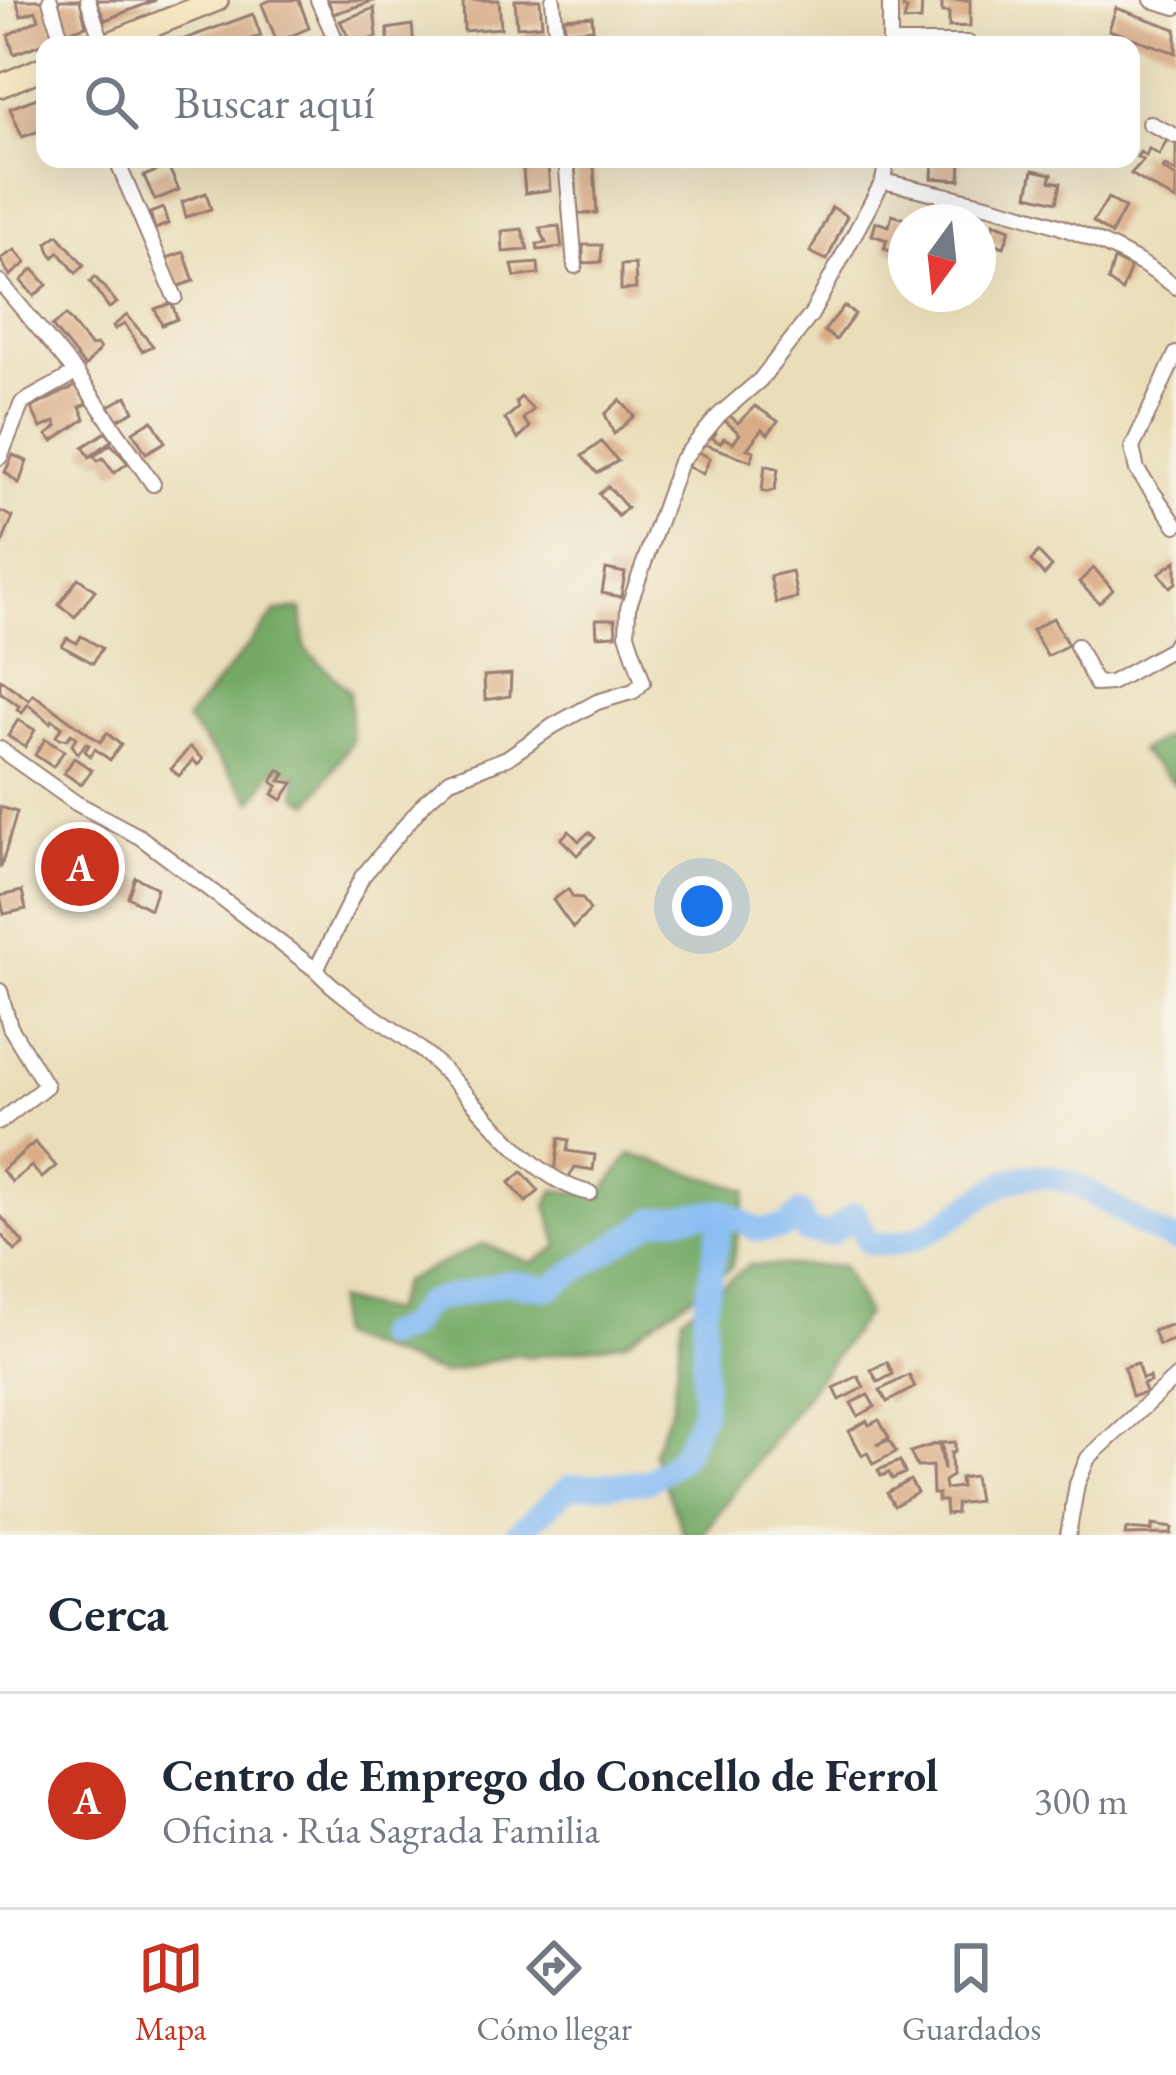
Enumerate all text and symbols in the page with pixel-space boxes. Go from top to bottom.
search box [36,36,1140,168]
icon: search [78,69,144,135]
text: Buscar aquí [174,73,374,131]
north arrow [888,204,996,312]
pin: A [41,822,119,912]
your location [672,876,732,936]
text: Cerca [48,1580,168,1646]
text: Centro de Emprego do Concello de Ferrol [162,1746,938,1804]
text: A [73,1775,101,1826]
text: 300 m [1034,1775,1128,1826]
text: Oficina · Rúa Sagrada Familia [162,1804,600,1855]
tab: Mapa [135,1935,207,2050]
tab: Cómo llegar [477,1935,632,2050]
tab: Guardados [902,1935,1041,2050]

